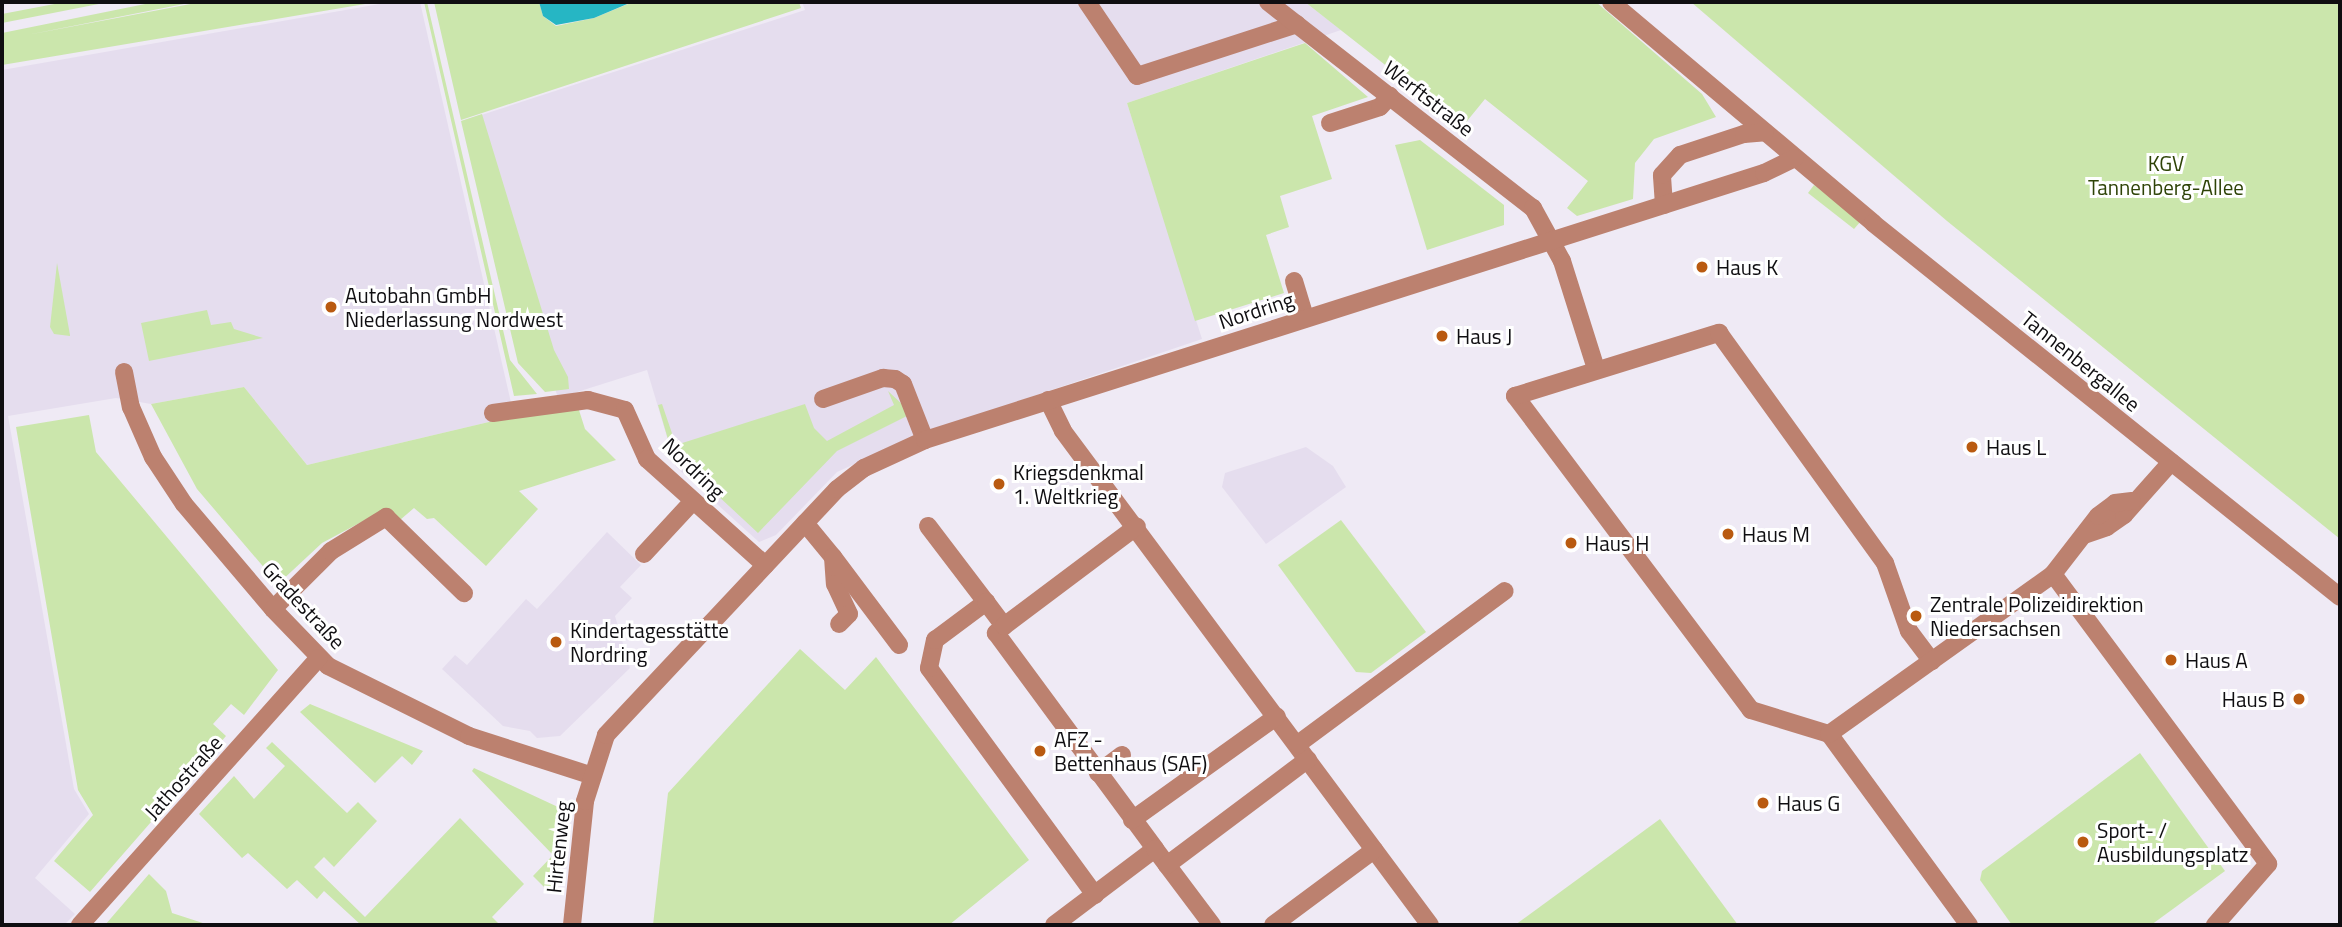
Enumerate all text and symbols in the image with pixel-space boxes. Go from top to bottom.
street label: Werftstraße [1379,55,1479,141]
park label: KGV Tannenberg-Allee [2088,150,2244,200]
place label: Haus K [1716,254,1778,280]
marker: Haus K [1694,259,1710,275]
place label: Autobahn GmbH Niederlassung Nordwest [345,282,563,332]
street label: Nordring [1215,286,1297,334]
marker: Autobahn GmbH Niederlassung Nordwest [323,299,339,315]
street label: Tannenbergallee [2017,306,2145,416]
place label: Haus J [1456,323,1512,349]
marker: Haus J [1434,328,1450,344]
street label: Nordring [657,432,731,504]
place label: Haus L [1986,434,2046,460]
marker: Haus L [1964,439,1980,455]
place label: Kriegsdenkmal 1. Weltkrieg [1013,459,1144,509]
marker: Kriegsdenkmal 1. Weltkrieg [991,476,1007,492]
place label: Haus M [1742,521,1810,547]
marker: Haus M [1720,526,1736,542]
place label: Haus H [1585,530,1649,556]
marker: Haus H [1563,535,1579,551]
street label: Gradestraße [257,556,351,654]
place label: Zentrale Polizeidirektion Niedersachsen [1930,591,2143,641]
marker: Zentrale Polizeidirektion Niedersachsen [1908,608,1924,624]
place label: Kindertagesstätte Nordring [570,617,729,667]
marker: Kindertagesstätte Nordring [548,634,564,650]
place label: Haus A [2185,647,2248,673]
marker: Haus A [2163,652,2179,668]
place label: Haus B [2222,686,2285,712]
marker: Haus B [2291,691,2307,707]
place label: AFZ - Bettenhaus (SAF) [1054,726,1207,776]
street label: Jathostraße [139,730,227,824]
marker: AFZ - Bettenhaus (SAF) [1032,743,1048,759]
place label: Haus G [1777,790,1840,816]
marker: Haus G [1755,795,1771,811]
street label: Hirtenweg [541,800,575,894]
place label: Sport- / Ausbildungsplatz [2097,817,2248,867]
marker: Sport- / Ausbildungsplatz [2075,834,2091,850]

